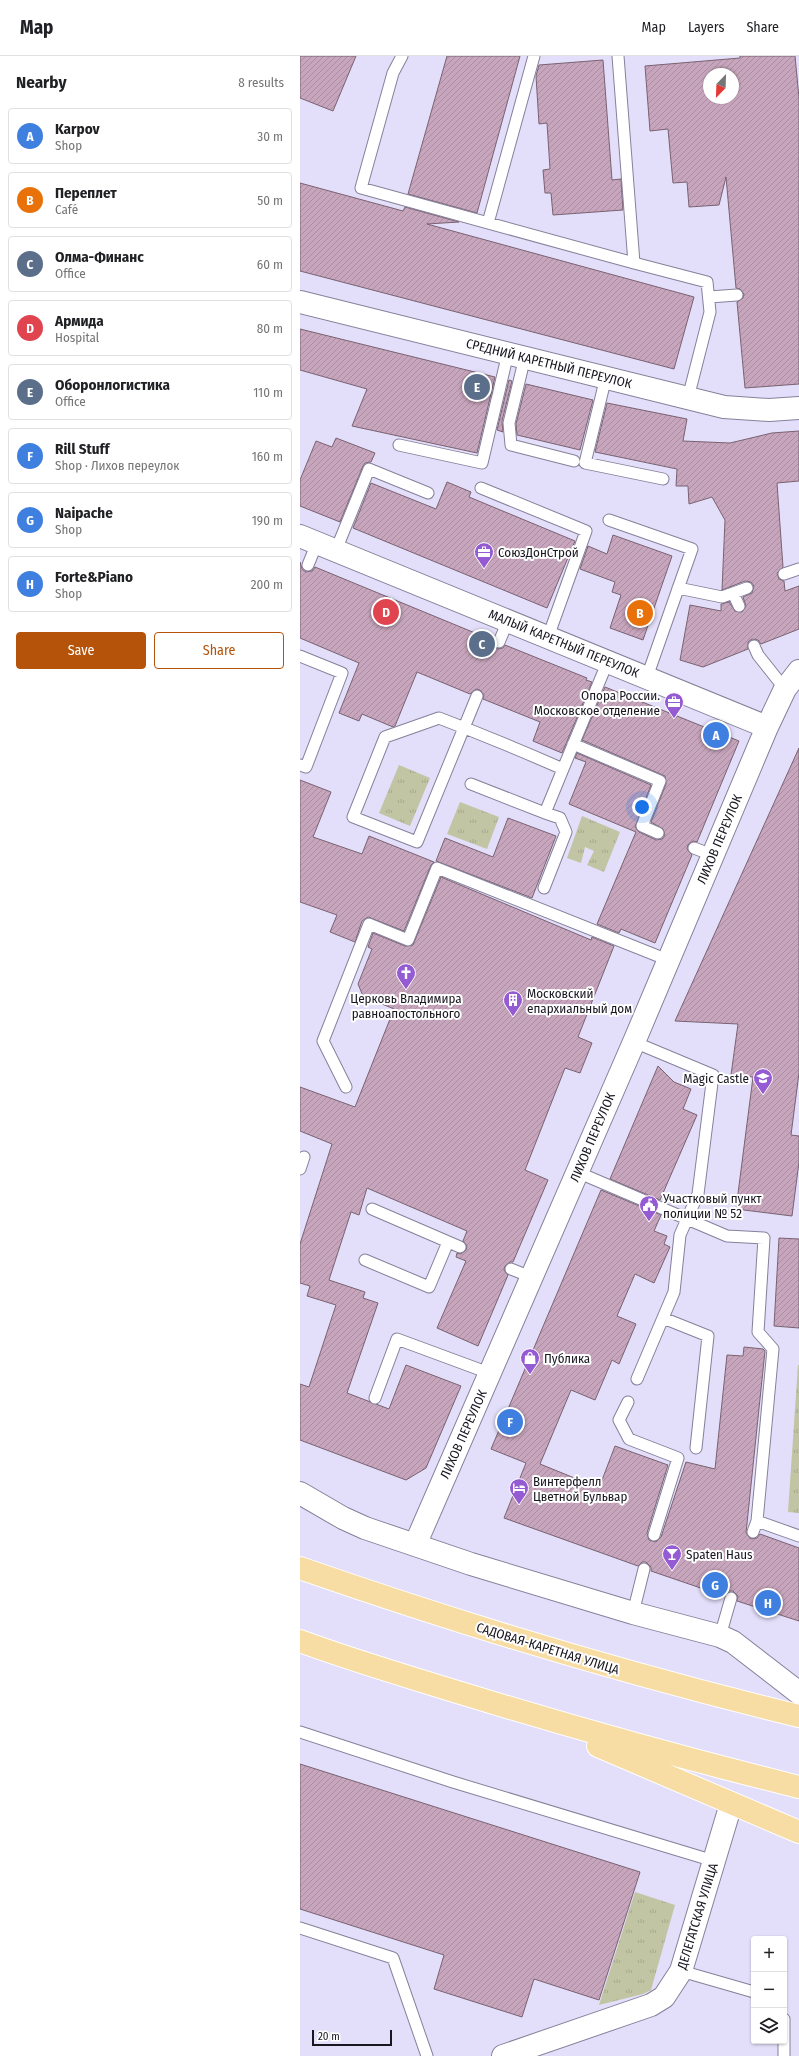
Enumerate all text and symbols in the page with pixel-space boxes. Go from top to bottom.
text: Map [20,16,53,39]
text: Map [642,19,666,36]
text: Layers [688,19,724,36]
text: Share [746,19,779,36]
north arrow [703,68,739,104]
text: Nearby [16,72,67,93]
text: 8 results [238,75,284,90]
text: Karpov [55,120,100,138]
text: A [26,129,34,144]
text: 30 m [257,129,283,144]
text: Shop [55,138,82,153]
text: Переплет [55,184,117,202]
text: B [26,193,34,208]
text: 50 m [257,193,283,208]
text: Café [55,202,78,217]
text: Олма-Финанс [55,248,144,266]
text: C [27,257,33,272]
text: 60 m [257,257,283,272]
text: Office [55,266,86,281]
text: Армида [55,312,104,330]
text: D [26,321,34,336]
text: 80 m [257,321,283,336]
text: Hospital [55,330,99,345]
street label: СРЕДНИЙ КАРЕТНЫЙ ПЕРЕУЛОК [464,336,633,391]
pin: E [464,372,490,402]
text: Оборонлогистика [55,376,170,394]
text: E [27,385,33,400]
text: 110 m [253,385,283,400]
text: Office [55,394,86,409]
text: Rill Stuff [55,440,109,458]
text: F [27,449,33,464]
text: 160 m [252,449,283,464]
text: Shop · Лихов переулок [55,458,179,473]
text: Naipache [55,504,113,522]
text: G [26,513,34,528]
text: 190 m [252,513,283,528]
text: Shop [55,522,82,537]
office icon: СоюзДонСтрой [473,541,495,569]
place label: СоюзДонСтрой [498,545,579,560]
text: Forte&Piano [55,568,133,586]
text: H [26,577,34,592]
text: 200 m [251,577,283,592]
text: Shop [55,586,82,601]
pin: D [373,597,399,627]
pin: B [627,598,653,628]
street label: МАЛЫЙ КАРЕТНЫЙ ПЕРЕУЛОК [486,606,641,681]
pin: C [469,629,495,659]
button: Save [16,632,146,669]
button: Share [154,632,284,669]
place label: Опора России. Московское отделение [534,688,660,718]
office icon: Опора России. Московское отделение [663,691,685,719]
pin: A [703,720,729,750]
street label: ЛИХОВ ПЕРЕУЛОК [694,792,745,886]
your location [632,797,652,817]
church icon: Церковь Владимира равноапостольного [395,962,417,990]
place label: Московский епархиальный дом [527,986,632,1016]
building icon: Московский епархиальный дом [502,989,524,1017]
place label: Церковь Владимира равноапостольного [350,991,462,1021]
school or university icon: Magic Castle [752,1067,774,1095]
place label: Magic Castle [683,1071,749,1086]
street label: ЛИХОВ ПЕРЕУЛОК [567,1090,618,1184]
place label: Участковый пункт полиции № 52 [662,1191,762,1221]
public building icon: Участковый пункт полиции № 52 [638,1194,660,1222]
shop icon: Публика [519,1347,541,1375]
place label: Публика [544,1351,590,1366]
street label: ЛИХОВ ПЕРЕУЛОК [437,1387,490,1481]
pin: F [497,1407,523,1437]
place label: Винтерфелл Цветной Бульвар [533,1474,627,1504]
hotel icon: Винтерфелл Цветной Бульвар [508,1477,530,1505]
bar icon: Spaten Haus [661,1543,683,1571]
place label: Spaten Haus [686,1547,753,1562]
pin: G [702,1570,728,1600]
pin: H [755,1588,781,1618]
street label: САДОВАЯ-КАРЕТНАЯ УЛИЦА [475,1620,621,1677]
street label: ДЕЛЕГАТСКАЯ УЛИЦА [674,1861,721,1972]
map controls [751,1936,787,2044]
button: + [751,1936,787,1972]
button: − [751,1972,787,2008]
button: layers [751,2008,787,2044]
scale bar [312,2028,392,2047]
text: 20 m [318,2030,340,2043]

